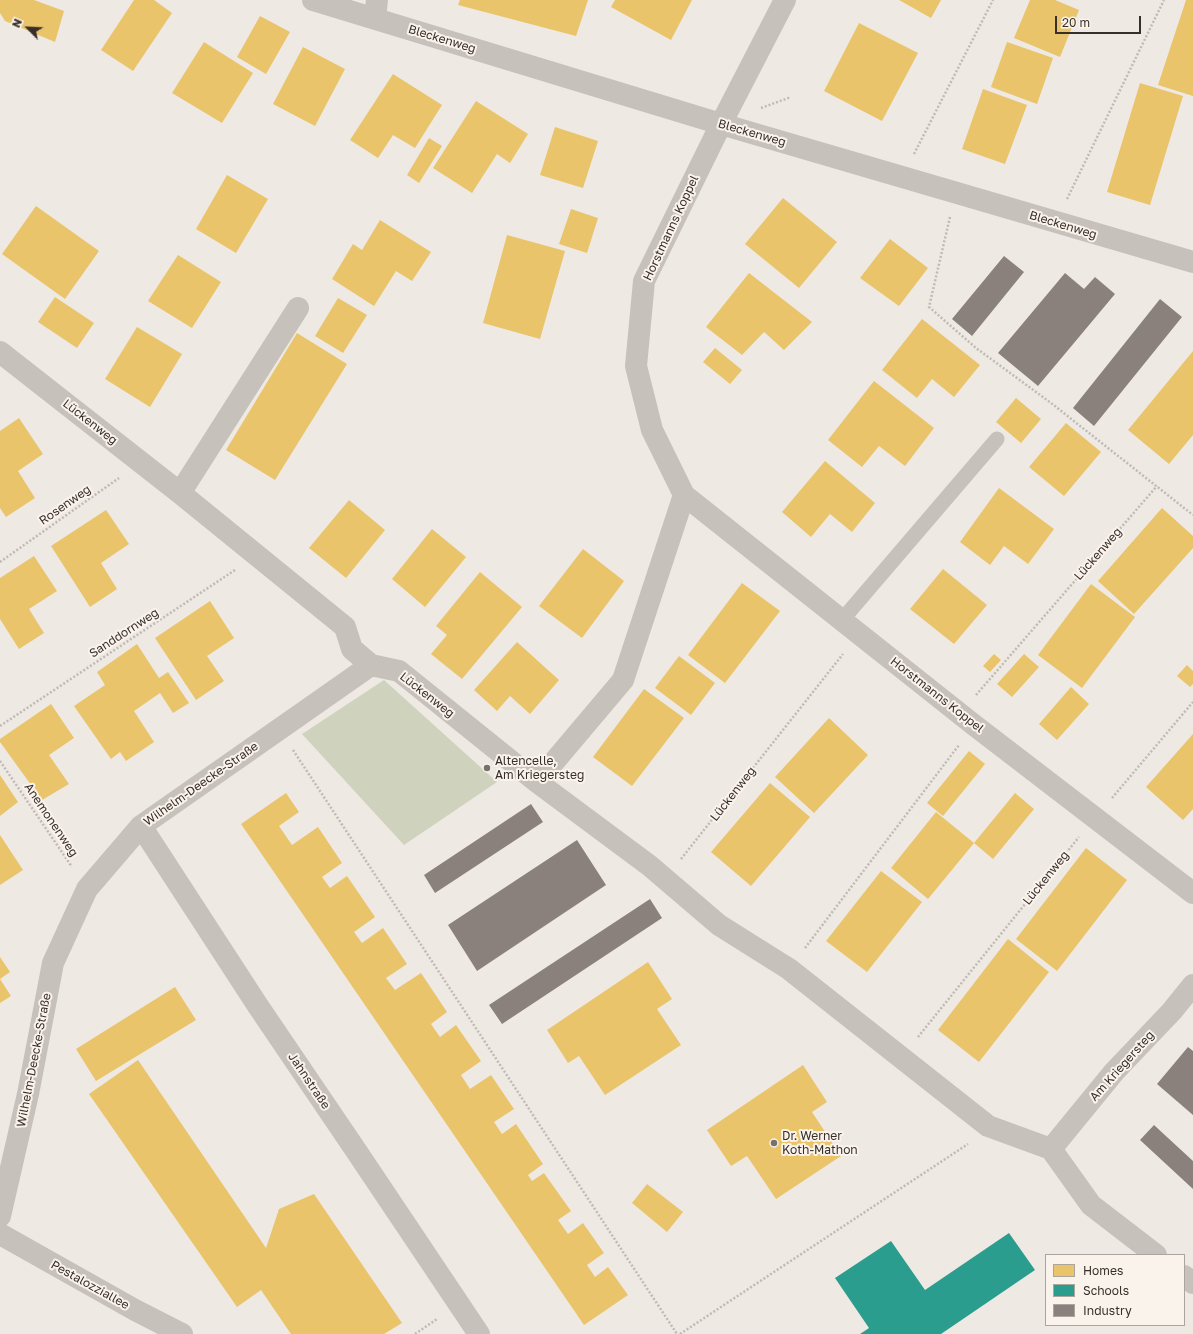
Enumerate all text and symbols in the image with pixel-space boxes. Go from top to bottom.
north arrow [8,8,48,48]
scale bar [1057,8,1143,34]
text: 20 m [1062,15,1090,30]
text: N [9,16,24,29]
street label: Bleckenweg [406,22,478,56]
street label: Bleckenweg [716,116,788,150]
street label: Horstmanns Koppel [640,173,702,283]
street label: Bleckenweg [1027,208,1099,242]
street label: Lückenweg [60,396,120,448]
street label: Rosenweg [36,482,94,528]
street label: Lückenweg [1071,525,1125,583]
street label: Sanddornweg [87,605,161,661]
street label: Horstmanns Koppel [887,654,987,736]
street label: Lückenweg [397,669,457,721]
street label: Wilhelm-Deecke-Straße [141,739,261,829]
place label: Altencelle, Am Kriegersteg [495,754,584,782]
marker: Altencelle, Am Kriegersteg [482,763,492,773]
street label: Lückenweg [707,764,759,824]
street label: Anemonenweg [21,780,81,860]
street label: Lückenweg [1020,848,1072,908]
street label: Wilhelm-Deecke-Straße [14,992,54,1128]
street label: Am Kriegersteg [1087,1028,1157,1104]
street label: Jahnstraße [285,1050,333,1112]
place label: Dr. Werner Koth-Mathon [782,1129,858,1157]
marker: Dr. Werner Koth-Mathon [769,1138,779,1148]
legend [1045,1254,1185,1326]
street label: Pestalozziallee [48,1258,132,1312]
text: Homes [1083,1263,1123,1278]
text: Schools [1083,1283,1129,1298]
text: Industry [1083,1303,1132,1318]

